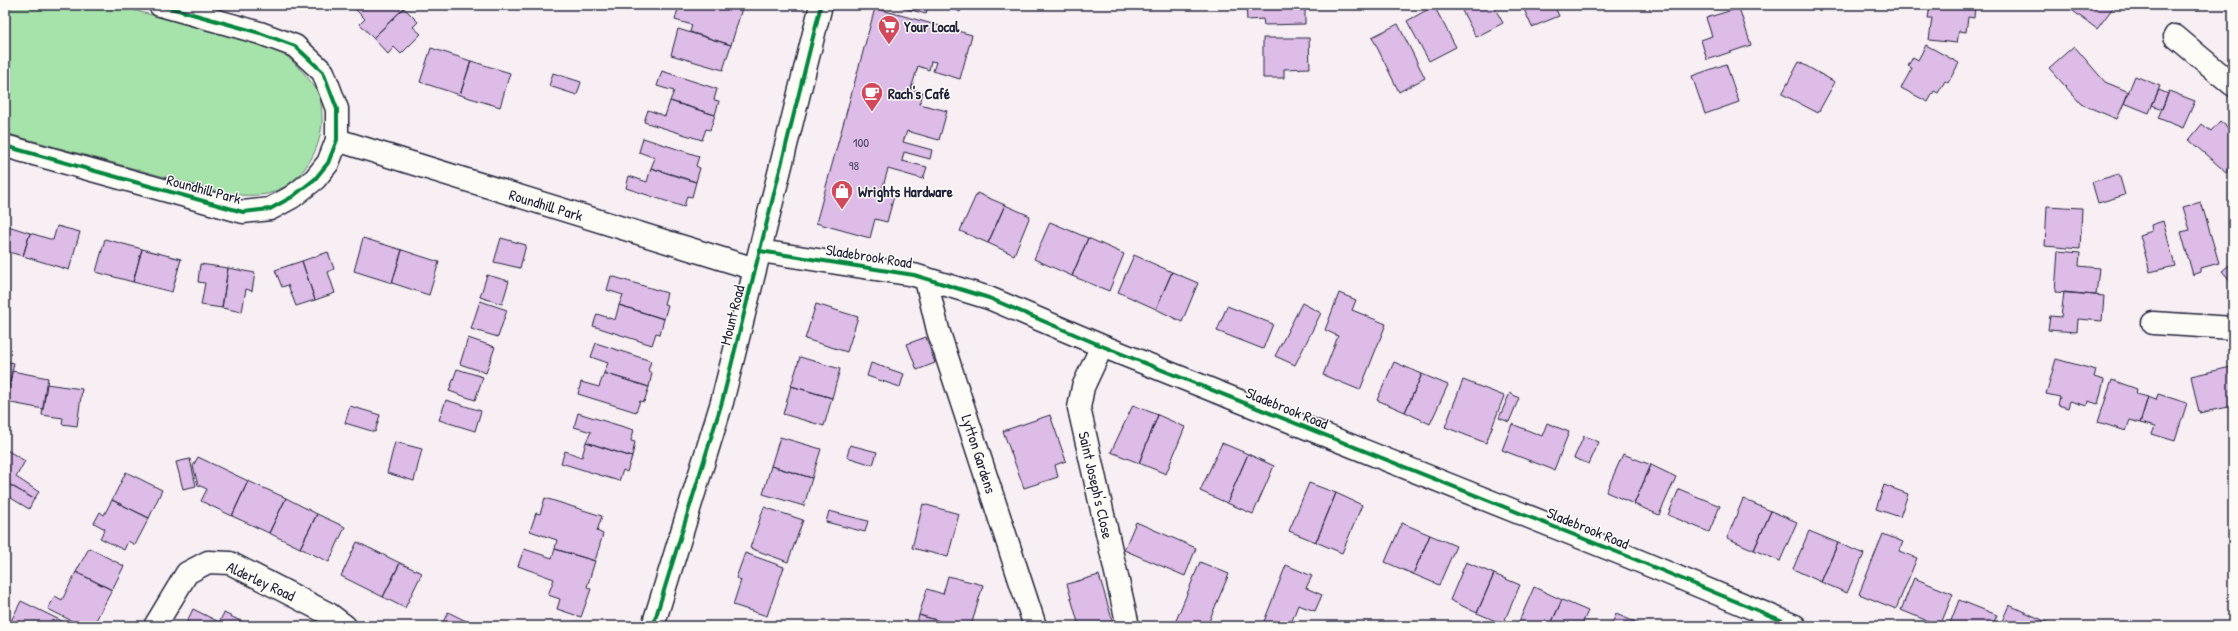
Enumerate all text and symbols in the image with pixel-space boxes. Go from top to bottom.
supermarket icon: Your Local [876,13,902,46]
place label: Your Local [904,16,960,37]
cafe icon: Rach's Café [859,80,885,113]
place label: Rach's Café [888,83,950,104]
house number: 100 [853,133,869,151]
house number: 98 [849,156,860,174]
street label: Roundhill Park [165,169,243,209]
shop icon: Wrights Hardware [829,178,855,211]
place label: Wrights Hardware [858,181,953,203]
street label: Roundhill Park [507,184,585,226]
street label: Sladebrook Road [824,239,914,273]
street label: Mount Road [714,283,750,347]
street label: Sladebrook Road [1243,382,1331,434]
street label: Lytton Gardens [956,412,1002,496]
street label: Saint Joseph's Close [1073,429,1119,541]
street label: Sladebrook Road [1544,502,1632,554]
street label: Alderley Road [223,556,299,606]

